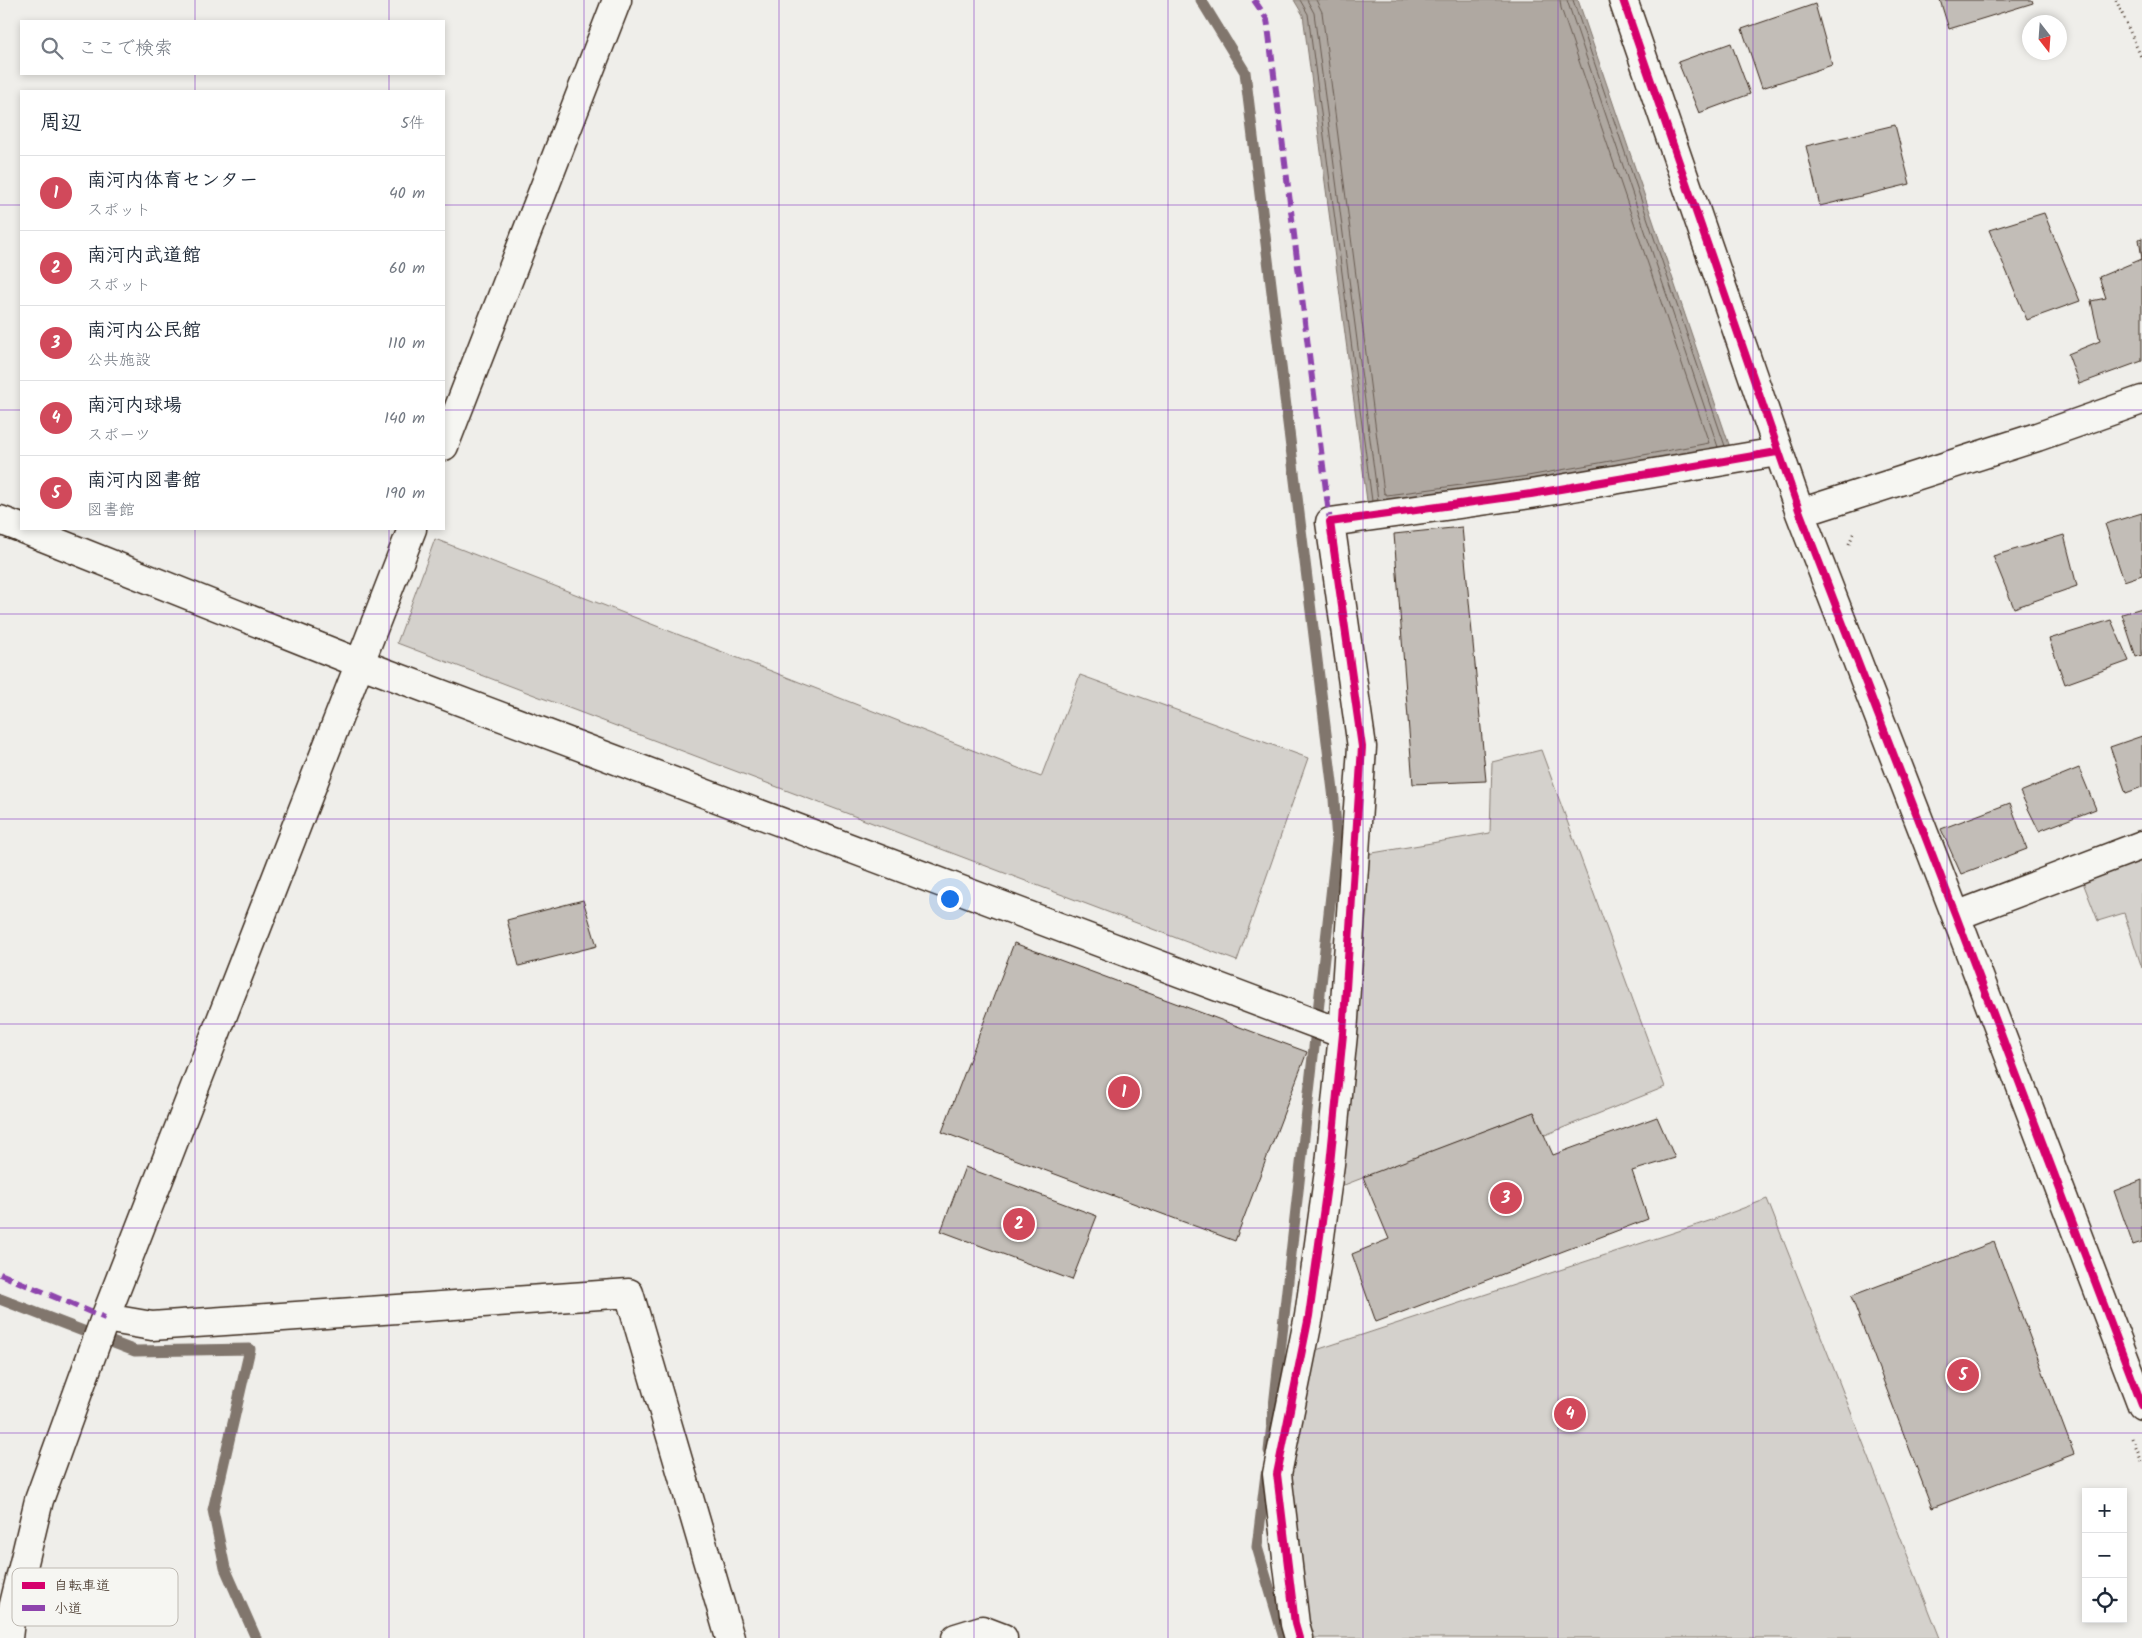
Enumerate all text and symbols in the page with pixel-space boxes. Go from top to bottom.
north arrow [2022,15,2067,60]
search box [20,20,445,75]
icon: search [38,34,66,62]
text: ここで検索 [78,34,173,64]
text: 周辺 [40,107,82,140]
text: 5件 [400,111,425,136]
text: 南河内体育センター [87,166,258,196]
text: 1 [54,181,58,206]
text: 40 m [389,181,425,206]
text: スポット [87,198,151,223]
text: 南河内武道館 [87,241,201,271]
text: 2 [51,256,61,281]
text: 60 m [389,256,425,281]
text: スポット [87,273,151,298]
text: 南河内公民館 [87,316,201,346]
text: 3 [52,331,60,356]
text: 110 m [388,331,425,356]
text: 公共施設 [87,348,151,373]
text: 南河内球場 [87,391,182,421]
text: 4 [52,406,60,431]
text: 140 m [384,406,425,431]
text: スポーツ [87,423,151,448]
text: 南河内図書館 [87,466,201,496]
text: 5 [52,481,60,506]
text: 190 m [385,481,425,506]
text: 図書館 [87,498,135,523]
your location [937,886,963,912]
pin: 1 [1108,1073,1140,1111]
pin: 3 [1490,1179,1522,1217]
pin: 2 [1003,1205,1035,1243]
pin: 5 [1947,1356,1979,1394]
pin: 4 [1554,1395,1586,1433]
map controls [2082,1488,2127,1623]
button: + [2082,1488,2127,1533]
button: − [2082,1533,2127,1578]
legend [12,1568,178,1626]
text: 自転車道 [54,1575,110,1597]
button: locate [2082,1578,2127,1623]
text: 小道 [54,1598,82,1620]

